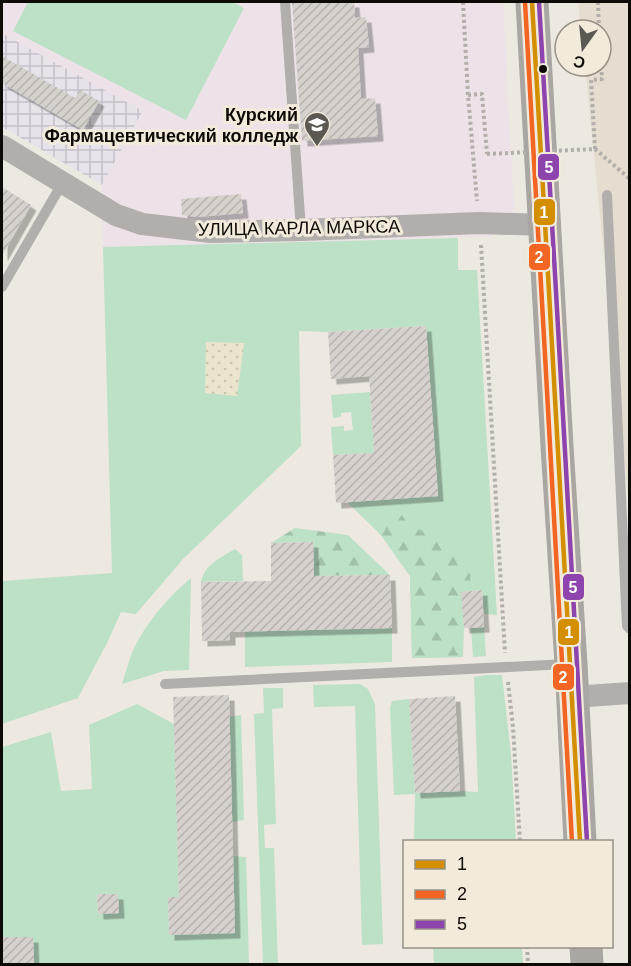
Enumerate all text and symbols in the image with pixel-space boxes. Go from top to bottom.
north arrow [553,18,613,78]
text: С [571,52,587,72]
unlabelled marker [537,63,549,75]
place label: Курский Фармацевтический колледж [44,105,298,146]
school or university icon: Курский Фармацевтический колледж [302,110,332,148]
line badge: 5 [537,153,560,181]
text: 5 [545,159,554,176]
line badge: 1 [533,198,556,226]
text: 1 [540,204,549,221]
street label: УЛИЦА КАРЛА МАРКСА [198,216,400,240]
line badge: 2 [528,243,551,271]
text: 2 [535,249,544,266]
line badge: 5 [562,573,585,601]
text: 5 [569,579,578,596]
line badge: 1 [557,618,580,646]
text: 1 [565,624,574,641]
line badge: 2 [552,663,575,691]
text: 2 [559,669,568,686]
legend [403,840,613,948]
text: 1 [457,854,467,874]
text: 2 [457,884,467,904]
text: 5 [457,914,467,934]

